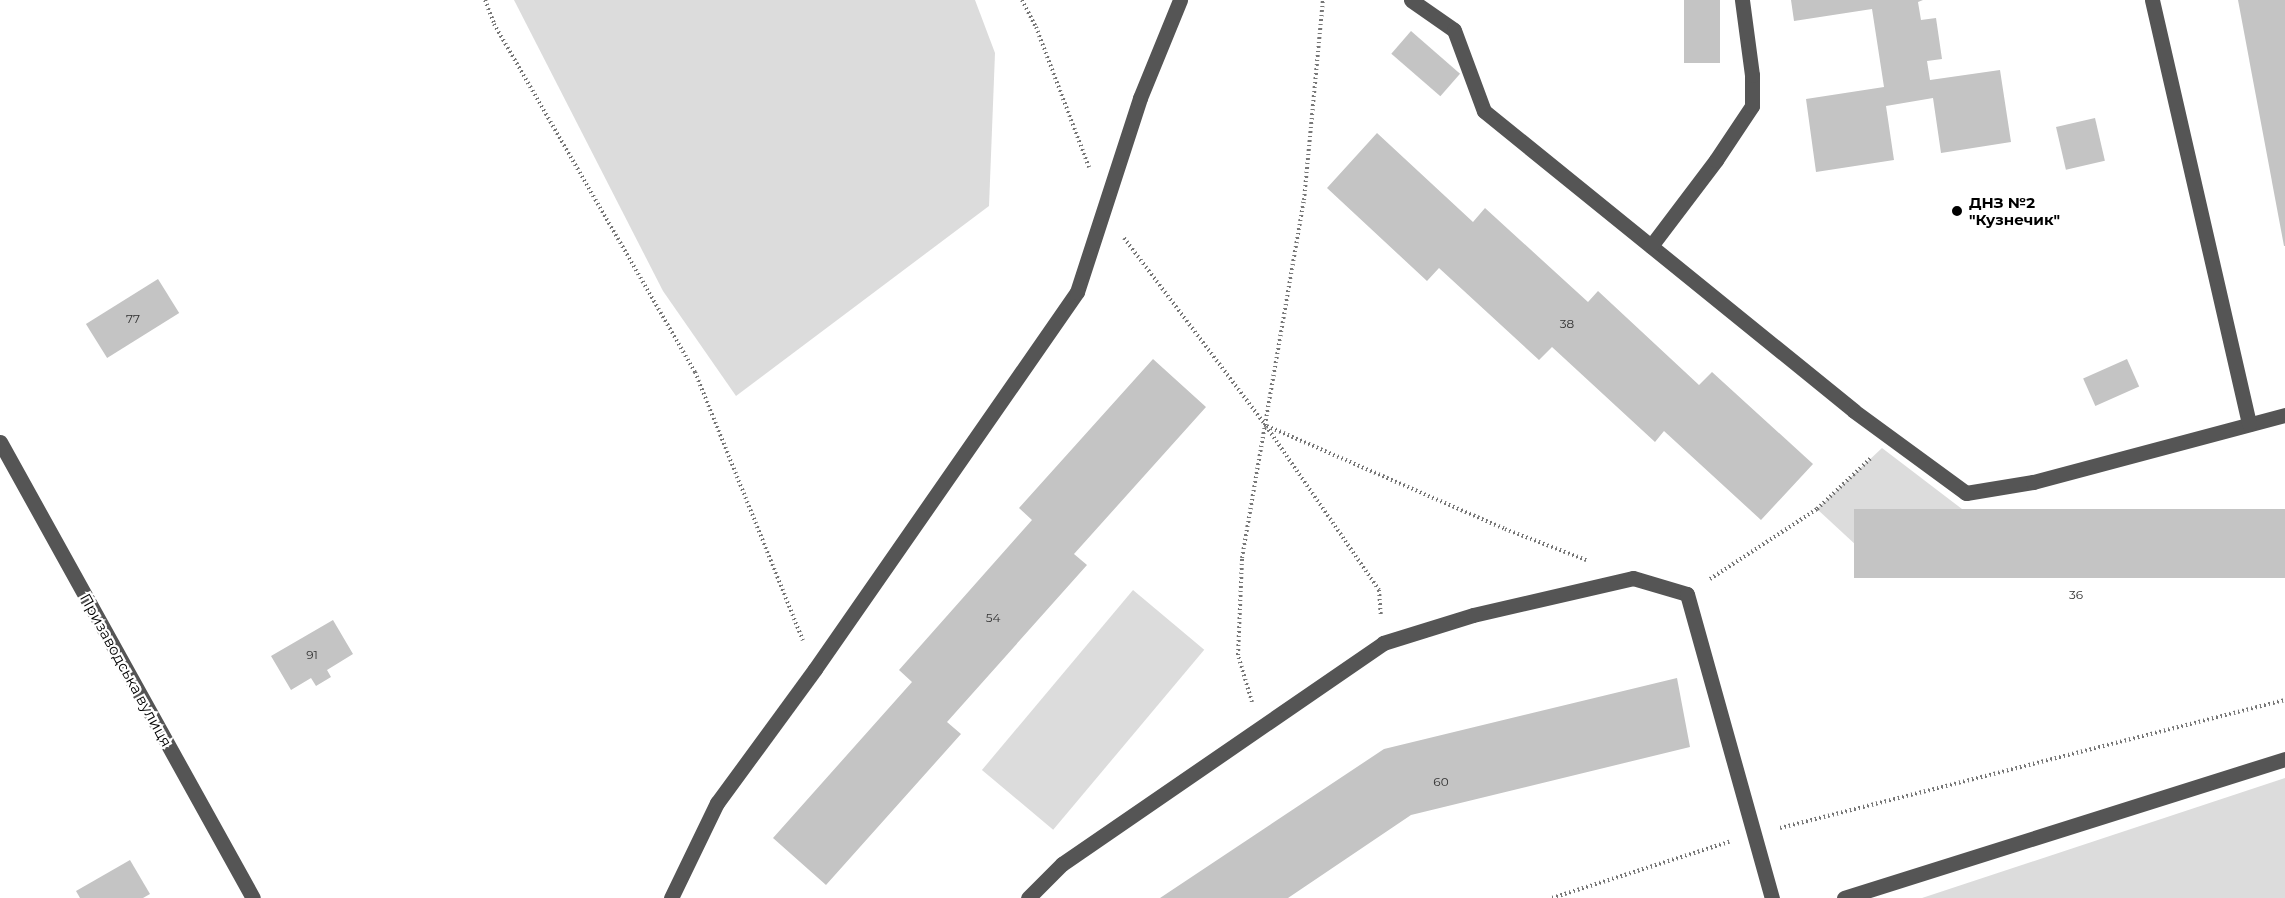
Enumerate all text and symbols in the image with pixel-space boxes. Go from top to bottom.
place label: ДНЗ №2 "Кузнечик" [1969,193,2060,228]
marker: ДНЗ №2 "Кузнечик" [1950,204,1964,218]
house number: 77 [126,312,140,326]
house number: 38 [1560,317,1574,331]
house number: 36 [2069,588,2083,602]
street label: Призаводська вулиця [76,590,176,750]
house number: 54 [986,611,1000,625]
house number: 91 [306,648,318,662]
house number: 60 [1433,775,1449,789]

